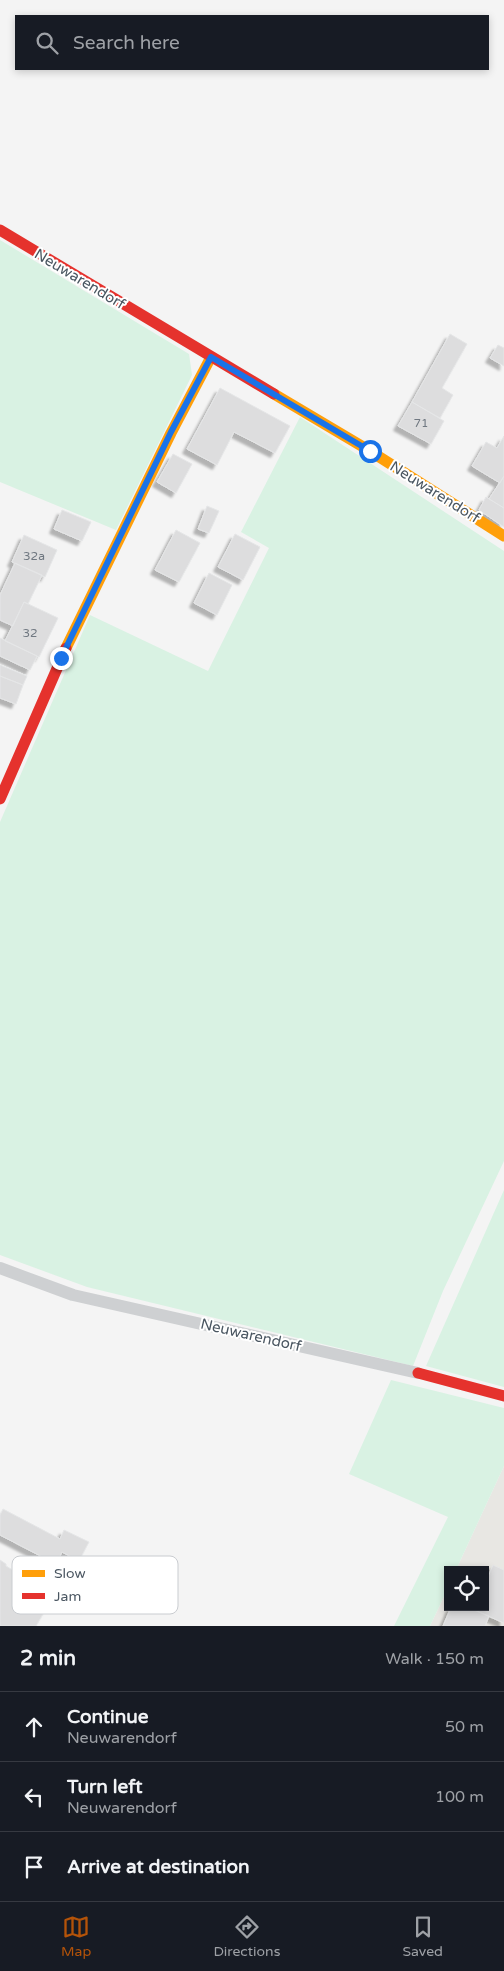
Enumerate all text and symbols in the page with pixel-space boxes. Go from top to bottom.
search box [15,15,489,70]
icon: search [33,29,61,57]
text: Search here [73,32,180,54]
street label: Neuwarendorf [31,245,129,313]
house number: 71 [413,416,429,430]
route start [359,440,382,463]
street label: Neuwarendorf [387,457,484,527]
house number: 32a [23,549,45,563]
house number: 32 [22,626,38,640]
route end [50,647,73,670]
street label: Neuwarendorf [199,1315,303,1355]
legend [12,1556,178,1614]
text: Slow [54,1565,86,1582]
map controls [444,1566,489,1611]
button: locate [444,1566,489,1611]
text: Jam [54,1588,81,1605]
text: 2 min [20,1646,76,1671]
text: Walk · 150 m [385,1649,484,1669]
text: Continue [67,1706,149,1728]
icon: ahead [20,1713,48,1741]
text: 50 m [445,1717,484,1737]
text: Neuwarendorf [67,1728,177,1748]
text: Turn left [67,1776,143,1798]
icon: left [20,1783,48,1811]
text: 100 m [435,1787,484,1807]
text: Neuwarendorf [67,1798,177,1818]
icon: arrive [20,1853,48,1881]
text: Arrive at destination [67,1856,250,1878]
tab: Map [61,1913,91,1960]
tab: Directions [213,1913,280,1960]
tab: Saved [402,1913,443,1960]

